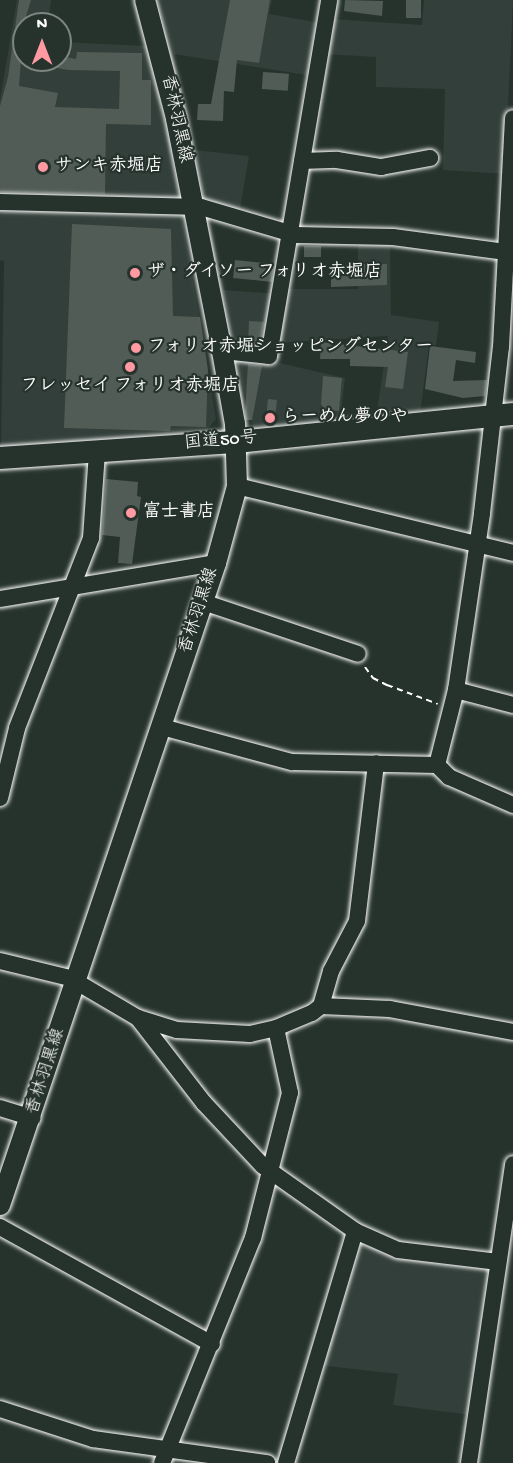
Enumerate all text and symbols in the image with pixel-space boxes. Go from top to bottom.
north arrow [12,12,72,72]
text: N [37,16,47,35]
street label: 香林羽黒線 [155,73,195,165]
place label: サンキ赤堀店 [55,156,163,178]
marker: サンキ赤堀店 [36,160,50,174]
place label: ザ・ダイソー フォリオ赤堀店 [147,262,385,284]
marker: ザ・ダイソー フォリオ赤堀店 [128,266,142,280]
place label: フォリオ赤堀ショッピングセンター [148,337,436,359]
marker: フォリオ赤堀ショッピングセンター [129,341,143,355]
marker: フレッセイ フォリオ赤堀店 [123,360,137,374]
place label: フレッセイ フォリオ赤堀店 [20,376,240,398]
place label: らーめん夢のや [282,407,408,429]
marker: らーめん夢のや [263,411,277,425]
street label: 国道50号 [183,428,259,456]
place label: 富士書店 [143,502,215,524]
marker: 富士書店 [124,506,138,520]
street label: 香林羽黒線 [176,565,224,657]
street label: 香林羽黒線 [23,1026,71,1118]

